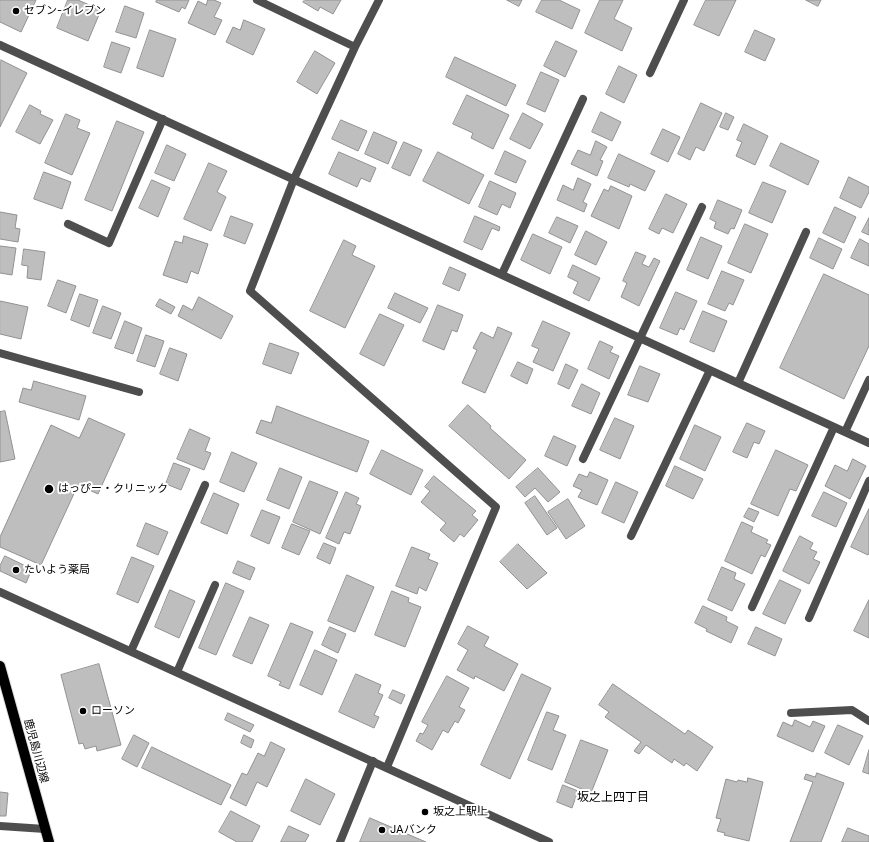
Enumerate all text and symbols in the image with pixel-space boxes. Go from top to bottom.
place label: セブン-イレブン [24,4,106,18]
marker: セブン-イレブン [11,6,21,16]
place label: はっぴー・クリニック [58,482,168,496]
marker: はっぴー・クリニック [43,483,55,495]
place label: たいよう薬局 [24,563,90,577]
marker: たいよう薬局 [11,565,21,575]
place label: ローソン [91,704,135,718]
marker: ローソン [78,706,88,716]
street label: 鹿児島川辺線 [21,717,51,785]
district label: 坂之上四丁目 [577,790,649,804]
place label: 坂之上駅上 [433,805,488,819]
marker: 坂之上駅上 [420,807,430,817]
place label: JAバンク [390,823,437,837]
marker: JAバンク [377,825,387,835]

